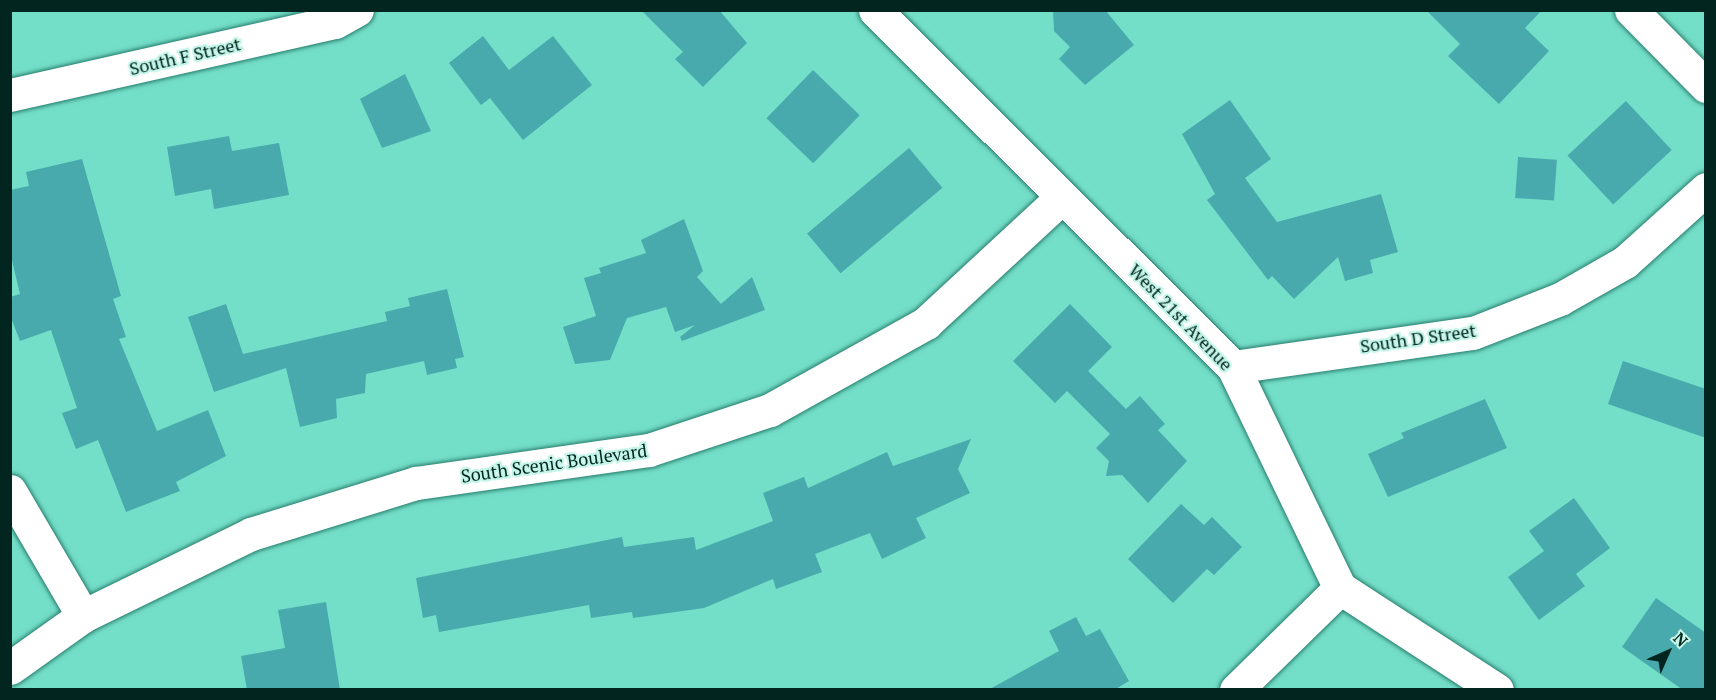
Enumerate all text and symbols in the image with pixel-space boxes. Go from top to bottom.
street label: South F Street [127,33,243,79]
street label: West 21st Avenue [1124,259,1238,375]
street label: South D Street [1359,319,1477,357]
street label: South Scenic Boulevard [460,439,648,487]
north arrow [1638,622,1698,682]
text: N [1669,627,1693,651]

